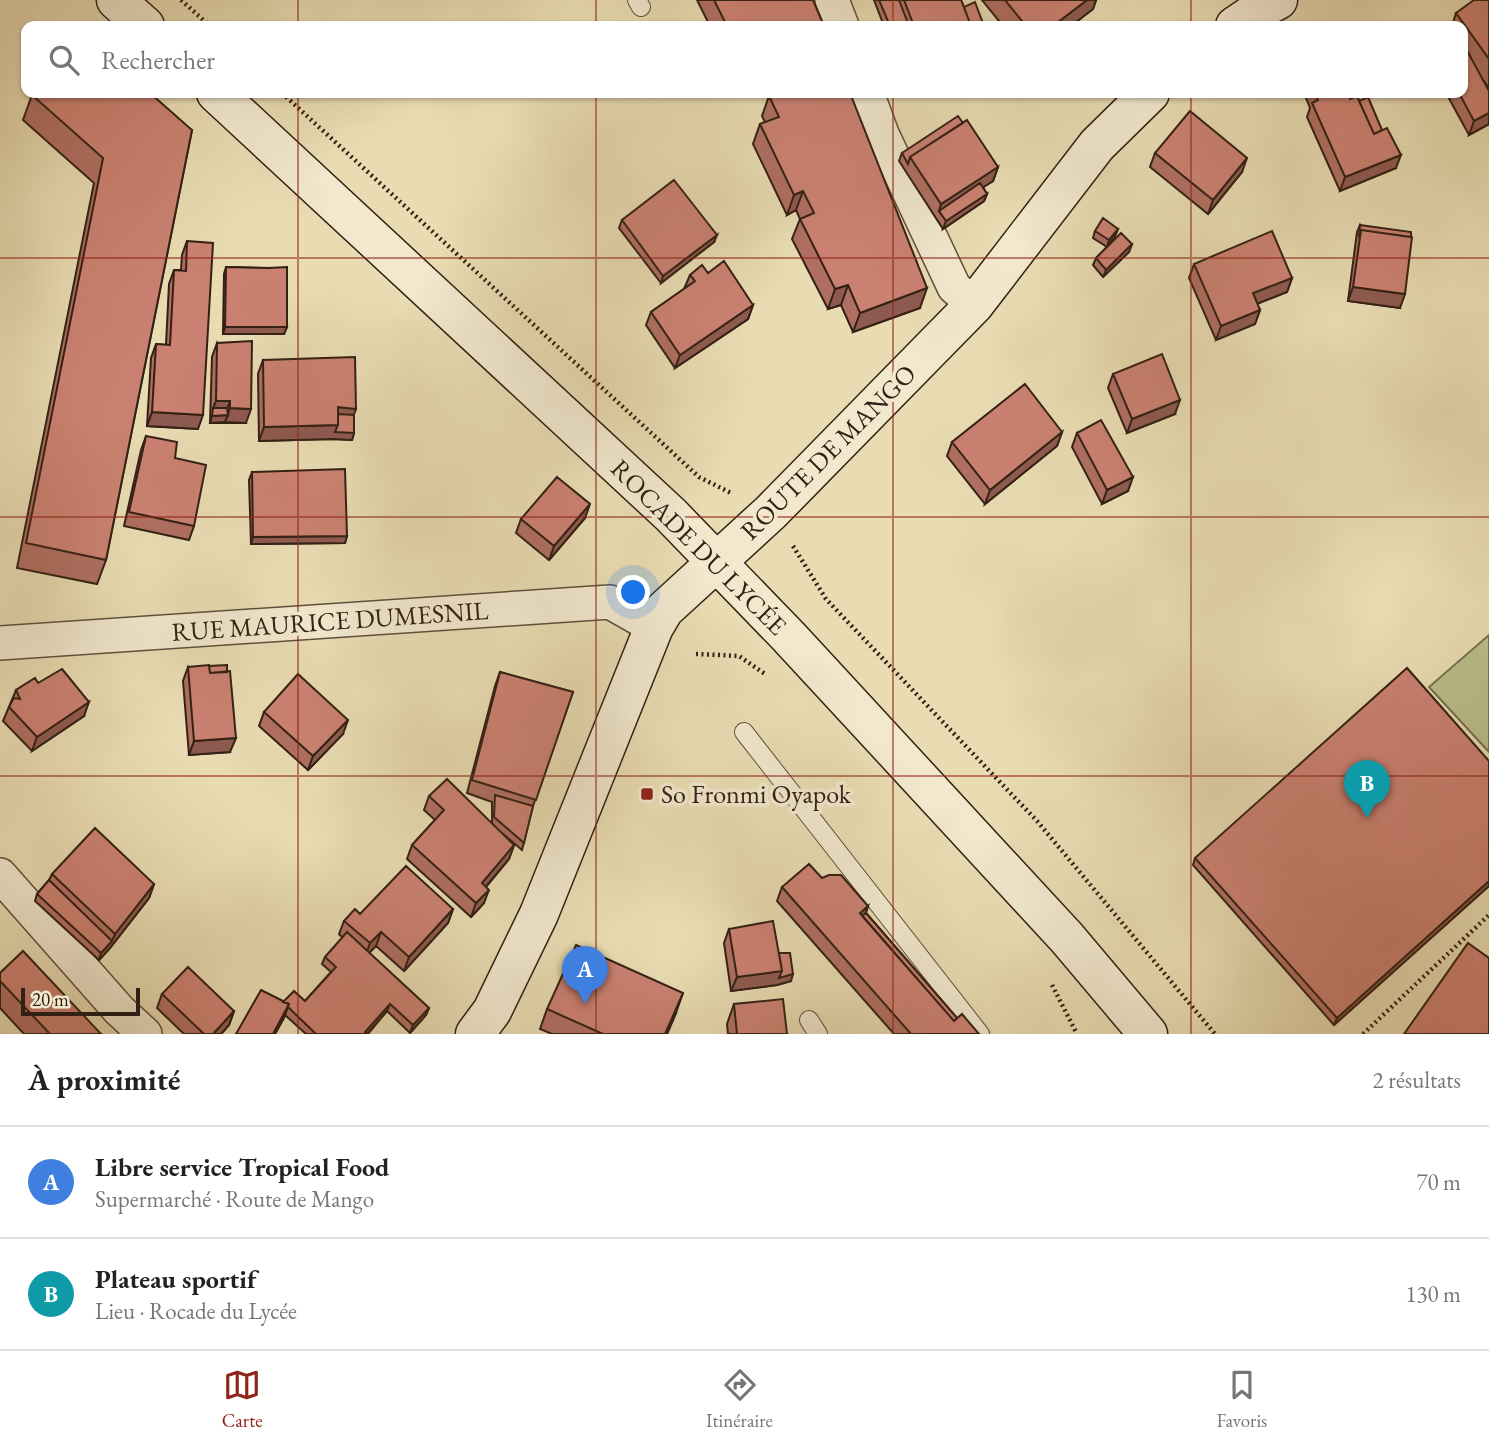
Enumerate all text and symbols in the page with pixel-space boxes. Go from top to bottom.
search box [21,21,1468,98]
icon: search [45,41,83,79]
text: Rechercher [101,43,215,77]
street label: ROUTE DE MANGO [733,357,923,547]
street label: ROCADE DU LYCÉE [604,452,795,643]
your location [616,575,650,609]
street label: RUE MAURICE DUMESNIL [170,593,490,649]
pin: B [1344,760,1390,818]
place label: So Fronmi Oyapok [661,777,852,811]
marker: So Fronmi Oyapok [639,786,655,802]
pin: A [562,946,608,1004]
scale bar [21,985,140,1017]
text: 20 m [32,987,69,1012]
text: À proximité [28,1060,180,1099]
text: 2 résultats [1373,1065,1461,1095]
text: Libre service Tropical Food [95,1150,390,1184]
text: A [43,1167,59,1197]
text: 70 m [1416,1167,1461,1197]
text: Supermarché · Route de Mango [95,1184,374,1214]
text: Plateau sportif [95,1262,256,1296]
text: B [44,1279,58,1309]
text: 130 m [1405,1279,1461,1309]
text: Lieu · Rocade du Lycée [95,1296,297,1326]
tab: Carte [222,1366,263,1433]
tab: Itinéraire [706,1366,773,1433]
tab: Favoris [1216,1366,1267,1433]

